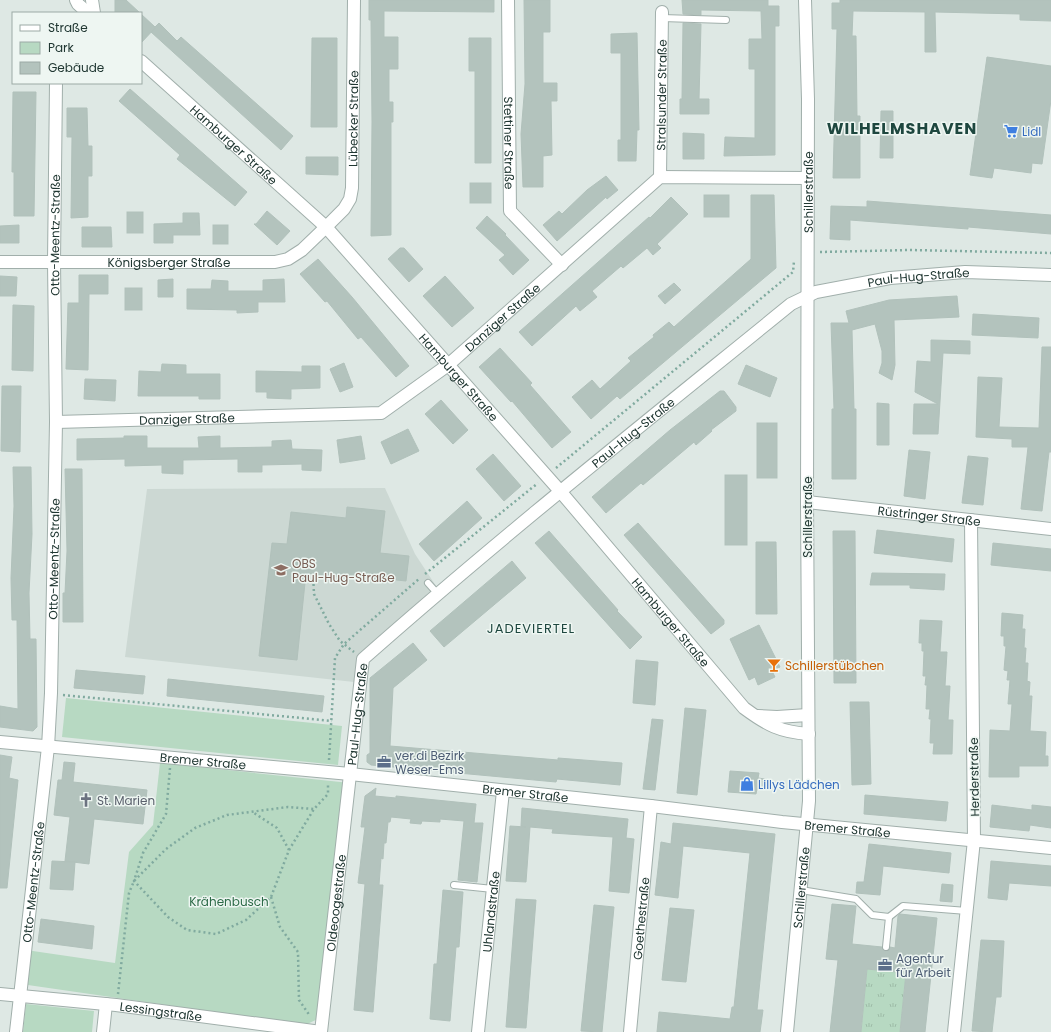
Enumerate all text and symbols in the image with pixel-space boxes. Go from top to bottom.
legend [12,12,142,84]
text: Straße [48,19,88,36]
text: Park [48,39,75,56]
street label: Stralsunder Straße [652,39,670,151]
text: Gebäude [48,59,104,76]
street label: Lübecker Straße [344,70,362,167]
street label: Stettiner Straße [500,96,518,190]
street label: Hamburger Straße [187,101,281,188]
district label: WILHELMSHAVEN [827,117,977,140]
supermarket icon: Lidl [1003,123,1019,139]
place label: Lidl [1022,123,1041,140]
street label: Schillerstraße [799,151,816,233]
street label: Otto-Meentz-Straße [45,174,63,296]
street label: Königsberger Straße [108,254,230,271]
street label: Paul-Hug-Straße [866,263,970,291]
street label: Danziger Straße [461,279,544,355]
street label: Hamburger Straße [415,329,502,425]
street label: Paul-Hug-Straße [588,393,678,471]
street label: Danziger Straße [139,409,235,428]
street label: Schillerstraße [799,476,816,558]
street label: Otto-Meentz-Straße [44,498,63,620]
street label: Rüstringer Straße [877,501,982,530]
place label: OBS Paul-Hug-Straße [292,555,395,586]
school or university icon: OBS Paul-Hug-Straße [273,562,289,578]
street label: Hamburger Straße [628,574,714,670]
district label: JADEVIERTEL [487,619,575,638]
bar icon: Schillerstübchen [766,657,782,673]
place label: Schillerstübchen [785,657,884,674]
street label: Paul-Hug-Straße [343,662,371,766]
street label: Herderstraße [965,737,983,817]
place label: ver.di Bezirk Weser-Ems [395,747,465,778]
street label: Bremer Straße [159,748,247,773]
office icon: ver.di Bezirk Weser-Ems [376,754,392,770]
shop icon: Lillys Lädchen [739,776,755,792]
place label: Lillys Lädchen [758,776,840,793]
street label: Bremer Straße [482,780,569,806]
church icon: St. Marien [78,792,94,808]
place label: St. Marien [97,792,155,809]
street label: Bremer Straße [804,816,891,841]
street label: Otto-Meentz-Straße [18,821,48,943]
street label: Schillerstraße [788,846,813,929]
street label: Oldeoogestraße [322,853,349,952]
street label: Uhlandstraße [478,870,503,953]
street label: Goethestraße [628,876,653,961]
park label: Krähenbusch [189,893,269,910]
place label: Agentur für Arbeit [896,950,951,981]
office icon: Agentur für Arbeit [877,957,893,973]
street label: Lessingstraße [119,997,203,1025]

